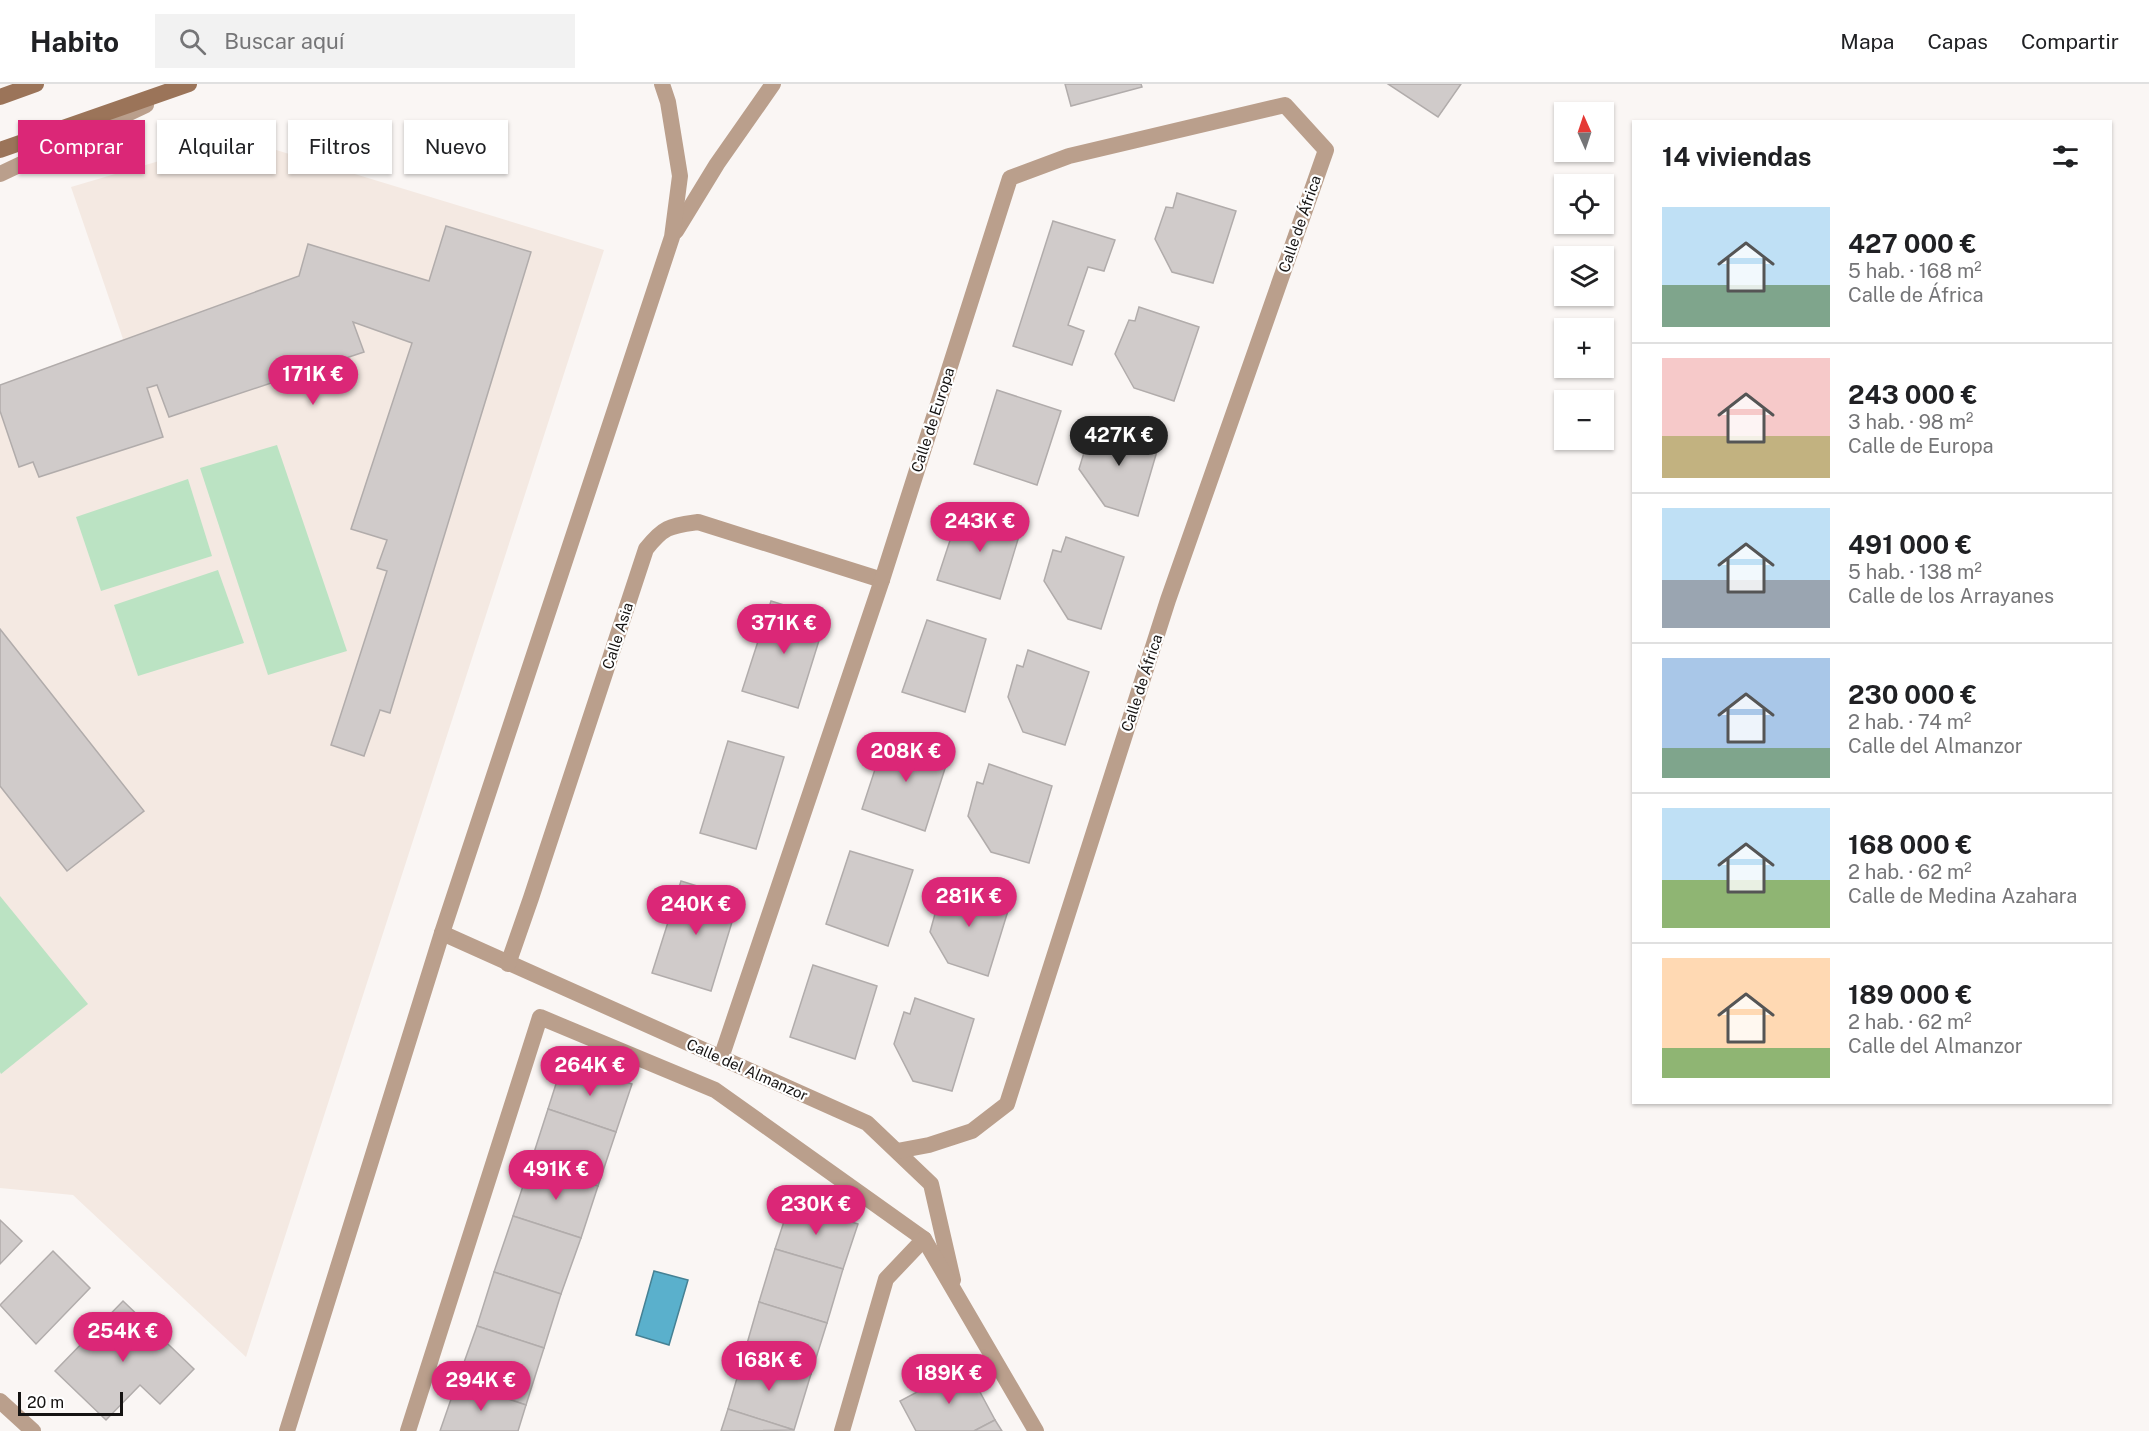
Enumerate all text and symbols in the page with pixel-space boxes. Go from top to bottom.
search box [155,14,575,68]
text: Habito [30,25,119,58]
icon: search [176,25,209,58]
text: Buscar aquí [224,28,344,54]
text: Mapa [1840,29,1894,54]
text: Capas [1927,29,1988,54]
text: Compartir [2021,29,2119,54]
north arrow [1554,102,1614,162]
map controls [1554,102,1614,450]
chip: Comprar [18,120,145,174]
chip: Alquilar [157,120,276,174]
chip: Filtros [288,120,392,174]
chip: Nuevo [404,120,508,174]
icon: filters [2049,140,2082,173]
text: 14 viviendas [1662,141,1811,172]
street label: Calle de África [1275,173,1324,275]
button: locate [1554,174,1614,234]
text: 427 000 € [1848,228,1977,259]
icon: home [1710,231,1782,303]
button: layers [1554,246,1614,306]
text: 5 hab. · 168 m² [1848,259,1982,283]
text: Calle de África [1848,283,1983,307]
button: + [1554,318,1614,378]
pin: 171K € [264,355,362,406]
text: 171K € [282,362,344,386]
street label: Calle de Europa [908,365,957,474]
text: 243 000 € [1848,379,1978,410]
icon: home [1710,382,1782,454]
button: − [1554,390,1614,450]
text: 3 hab. · 98 m² [1848,410,1973,434]
pin: 427K € [1070,416,1168,467]
text: 427K € [1084,423,1154,447]
text: Calle de Europa [1848,434,1994,458]
pin: 243K € [931,502,1029,553]
text: 243K € [945,509,1016,533]
text: 491 000 € [1848,529,1972,560]
icon: home [1710,532,1782,604]
text: 5 hab. · 138 m² [1848,560,1982,584]
text: Calle de los Arrayanes [1848,584,2054,608]
street label: Calle Asia [599,600,636,671]
pin: 371K € [735,604,833,655]
text: 371K € [751,611,817,635]
street label: Calle de África [1118,632,1165,734]
text: 230 000 € [1848,679,1977,710]
icon: home [1710,682,1782,754]
text: 2 hab. · 74 m² [1848,710,1971,734]
pin: 208K € [857,732,955,783]
text: Calle del Almanzor [1848,734,2023,758]
text: 208K € [871,739,941,763]
text: 168 000 € [1848,829,1972,860]
icon: home [1710,832,1782,904]
text: 2 hab. · 62 m² [1848,860,1972,884]
pin: 281K € [920,877,1018,928]
text: 281K € [936,884,1002,908]
text: Calle de Medina Azahara [1848,884,2077,908]
pin: 240K € [647,885,745,936]
text: 240K € [661,892,731,916]
text: 189 000 € [1848,979,1972,1010]
icon: home [1710,982,1782,1054]
text: 2 hab. · 62 m² [1848,1010,1972,1034]
text: Calle del Almanzor [1848,1034,2023,1058]
street label: Calle del Almanzor [684,1035,811,1104]
pin: 264K € [541,1046,639,1097]
text: 264K € [555,1053,625,1077]
pin: 491K € [507,1150,605,1201]
text: 491K € [523,1157,589,1181]
pin: 230K € [767,1185,865,1236]
text: 230K € [781,1192,851,1216]
pin: 254K € [74,1312,172,1363]
text: 254K € [87,1319,159,1343]
pin: 168K € [720,1341,818,1392]
text: 168K € [735,1348,803,1372]
pin: 189K € [900,1354,998,1405]
pin: 294K € [432,1361,530,1412]
text: 189K € [916,1361,982,1385]
text: 294K € [446,1368,516,1392]
scale bar [18,1389,123,1416]
text: 20 m [27,1393,64,1412]

